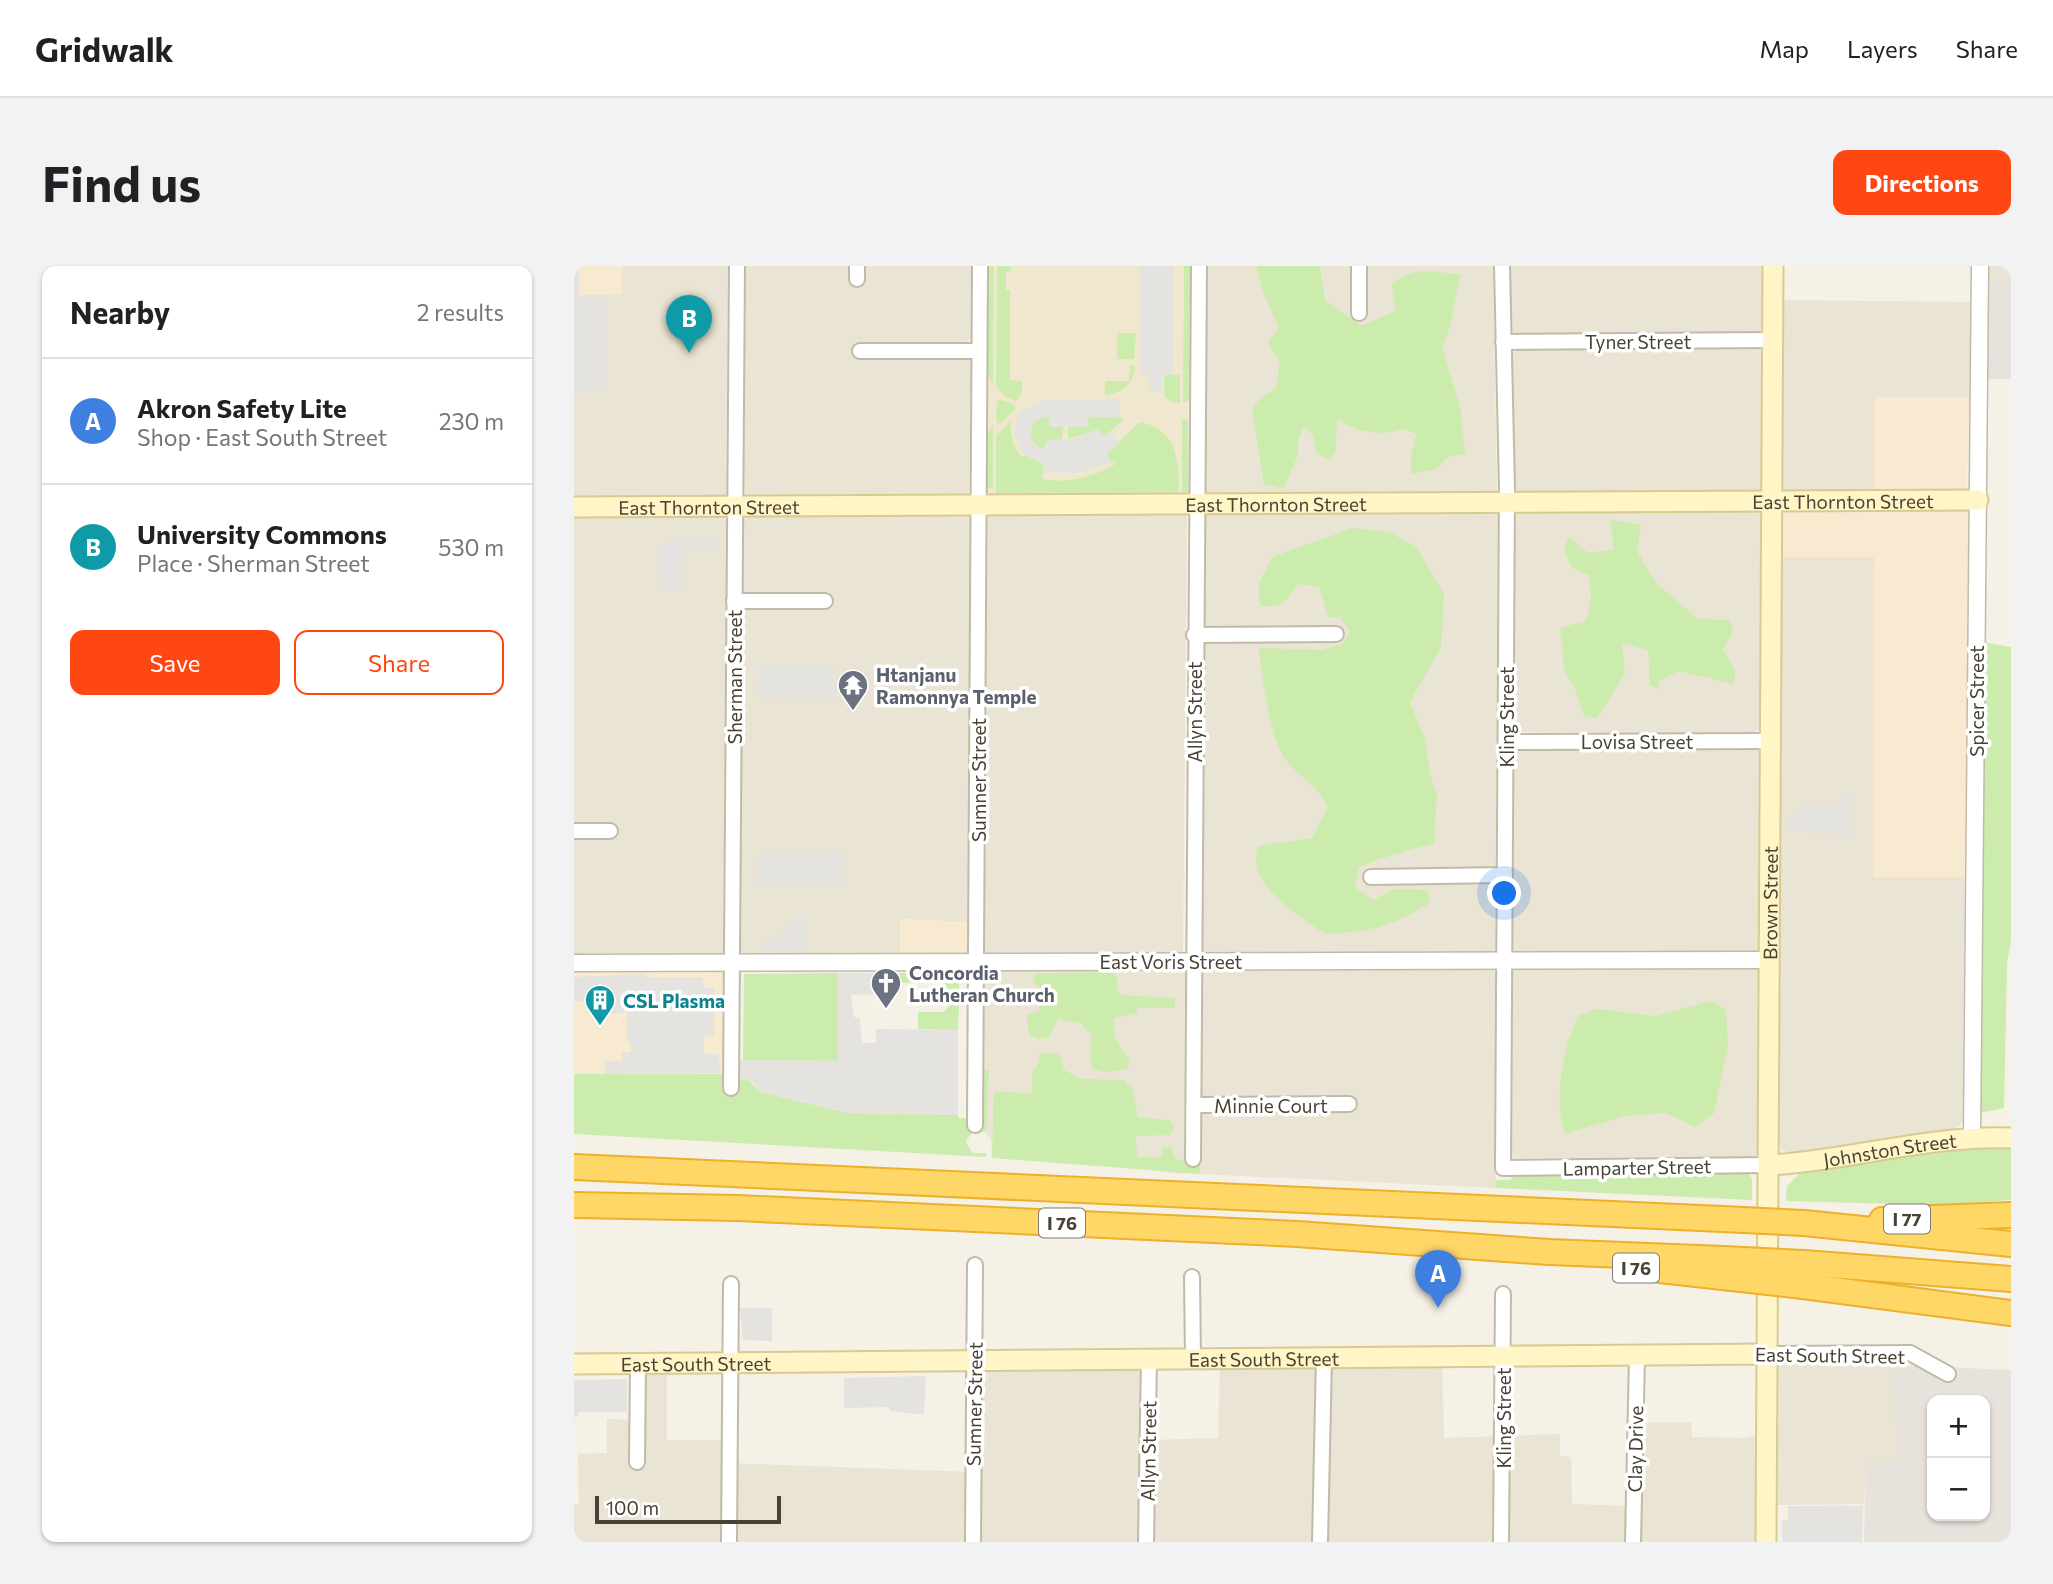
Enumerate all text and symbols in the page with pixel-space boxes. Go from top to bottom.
text: Gridwalk [35,28,174,69]
text: Map [1760,34,1809,63]
text: Layers [1847,34,1918,63]
text: Share [1956,34,2018,63]
button: Directions [1833,150,2011,215]
text: Find us [42,152,201,212]
text: Nearby [70,293,170,330]
pin: B [666,295,712,353]
text: 2 results [417,298,504,326]
street label: Tyner Street [1585,330,1692,353]
text: Akron Safety Lite [137,392,347,423]
text: A [85,407,101,435]
text: 230 m [439,407,504,435]
text: Shop · East South Street [137,423,387,451]
street label: East Thornton Street [1752,489,1934,513]
street label: East Thornton Street [1185,492,1367,515]
street label: East Thornton Street [618,494,800,518]
text: University Commons [137,518,387,549]
text: B [85,533,101,561]
text: 530 m [438,533,504,561]
text: Place · Sherman Street [137,549,370,577]
street label: Sherman Street [723,610,746,744]
button: Save [70,630,280,695]
button: Share [294,630,504,695]
street label: Spicer Street [1965,645,1988,757]
street label: Allyn Street [1183,661,1206,762]
place label: Htanjanu Ramonnya Temple [876,663,1036,708]
street label: Kling Street [1495,666,1518,768]
temple icon: Htanjanu Ramonnya Temple [836,668,870,712]
street label: Sumner Street [967,718,990,842]
street label: Lovisa Street [1581,730,1693,753]
street label: Brown Street [1758,846,1781,960]
your location [1487,876,1521,910]
street label: East Voris Street [1100,950,1243,973]
place label: Concordia Lutheran Church [909,961,1055,1006]
church icon: Concordia Lutheran Church [869,966,903,1010]
building icon: CSL Plasma [583,983,617,1027]
place label: CSL Plasma [623,989,725,1012]
street label: Minnie Court [1214,1094,1328,1117]
street label: Johnston Street [1822,1128,1958,1171]
street label: Lamparter Street [1562,1154,1712,1180]
road number: I 77 [1884,1204,1930,1234]
road number: I 76 [1039,1208,1085,1238]
pin: A [1415,1250,1461,1308]
road number: I 76 [1613,1253,1659,1282]
street label: Sumner Street [961,1342,987,1466]
street label: East South Street [1755,1342,1906,1368]
street label: East South Street [1189,1346,1340,1370]
street label: East South Street [621,1351,772,1375]
street label: Kling Street [1492,1367,1515,1469]
map controls [1927,1395,1990,1521]
button: + [1927,1395,1990,1458]
street label: Allyn Street [1136,1400,1160,1502]
street label: Clay Drive [1623,1405,1647,1493]
button: − [1927,1458,1990,1521]
scale bar [595,1493,780,1525]
text: 100 m [606,1496,659,1519]

